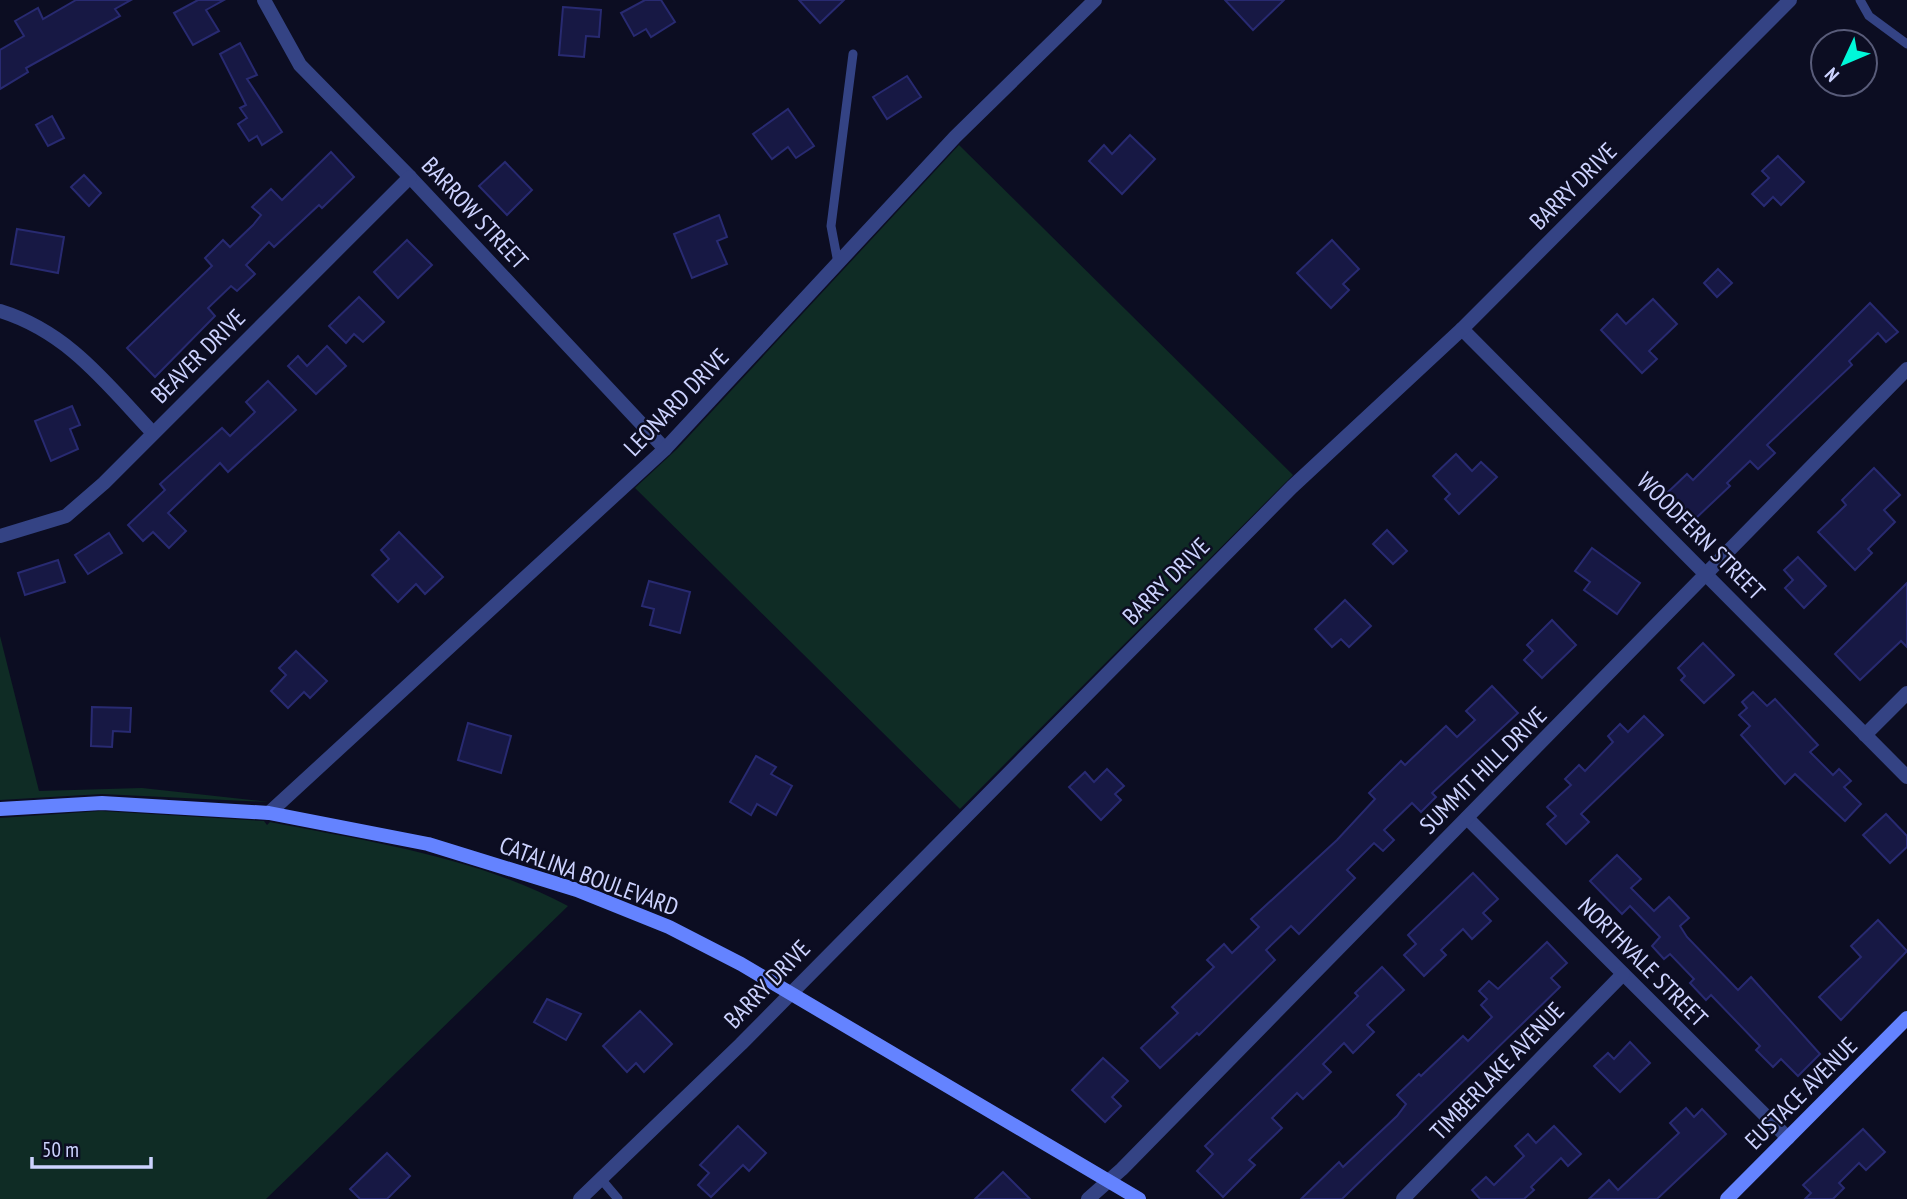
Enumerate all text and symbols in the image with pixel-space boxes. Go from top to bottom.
north arrow [1809,28,1879,98]
text: N [1820,63,1844,87]
street label: BARRY DRIVE [1523,136,1623,236]
street label: BARROW STREET [415,150,535,276]
street label: BEAVER DRIVE [144,302,252,410]
street label: LEONARD DRIVE [617,342,735,462]
street label: WOODFERN STREET [1631,466,1772,607]
street label: BARRY DRIVE [1116,531,1216,631]
street label: SUMMIT HILL DRIVE [1413,700,1553,840]
street label: CATALINA BOULEVARD [495,829,683,923]
street label: NORTHVALE STREET [1572,891,1715,1034]
street label: BARRY DRIVE [717,933,817,1035]
street label: TIMBERLAKE AVENUE [1423,995,1571,1147]
street label: EUSTACE AVENUE [1738,1030,1864,1156]
scale bar [32,1126,150,1170]
text: 50 m [42,1136,79,1163]

